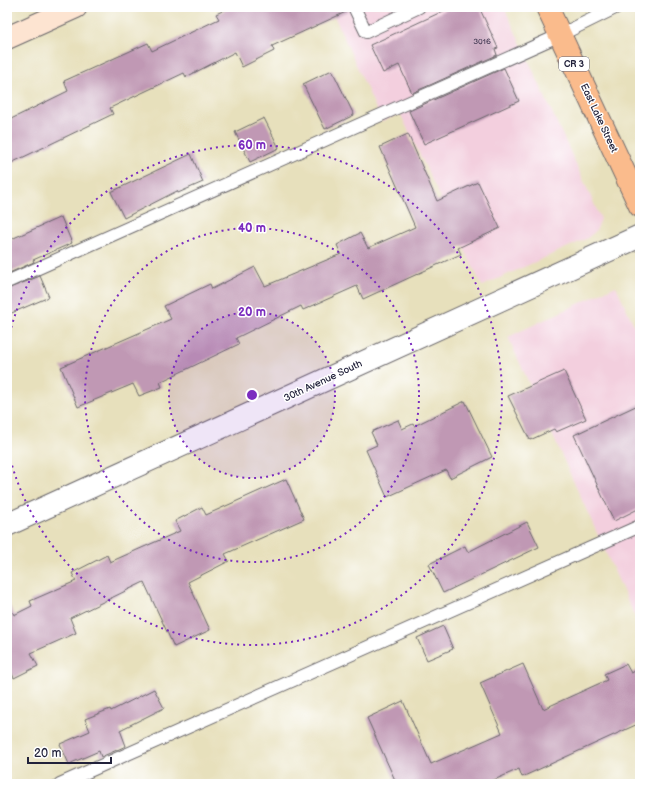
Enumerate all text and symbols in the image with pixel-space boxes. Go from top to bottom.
house number: 3016 [473,37,491,46]
road number: CR 3 [559,57,589,71]
street label: East Lake Street [578,82,620,154]
text: 60 m [238,138,266,153]
text: 40 m [238,221,266,236]
text: 20 m [238,305,266,320]
street label: 30th Avenue South [282,357,365,404]
centre of rings [245,388,259,402]
scale bar [28,739,111,765]
text: 20 m [34,746,61,761]

